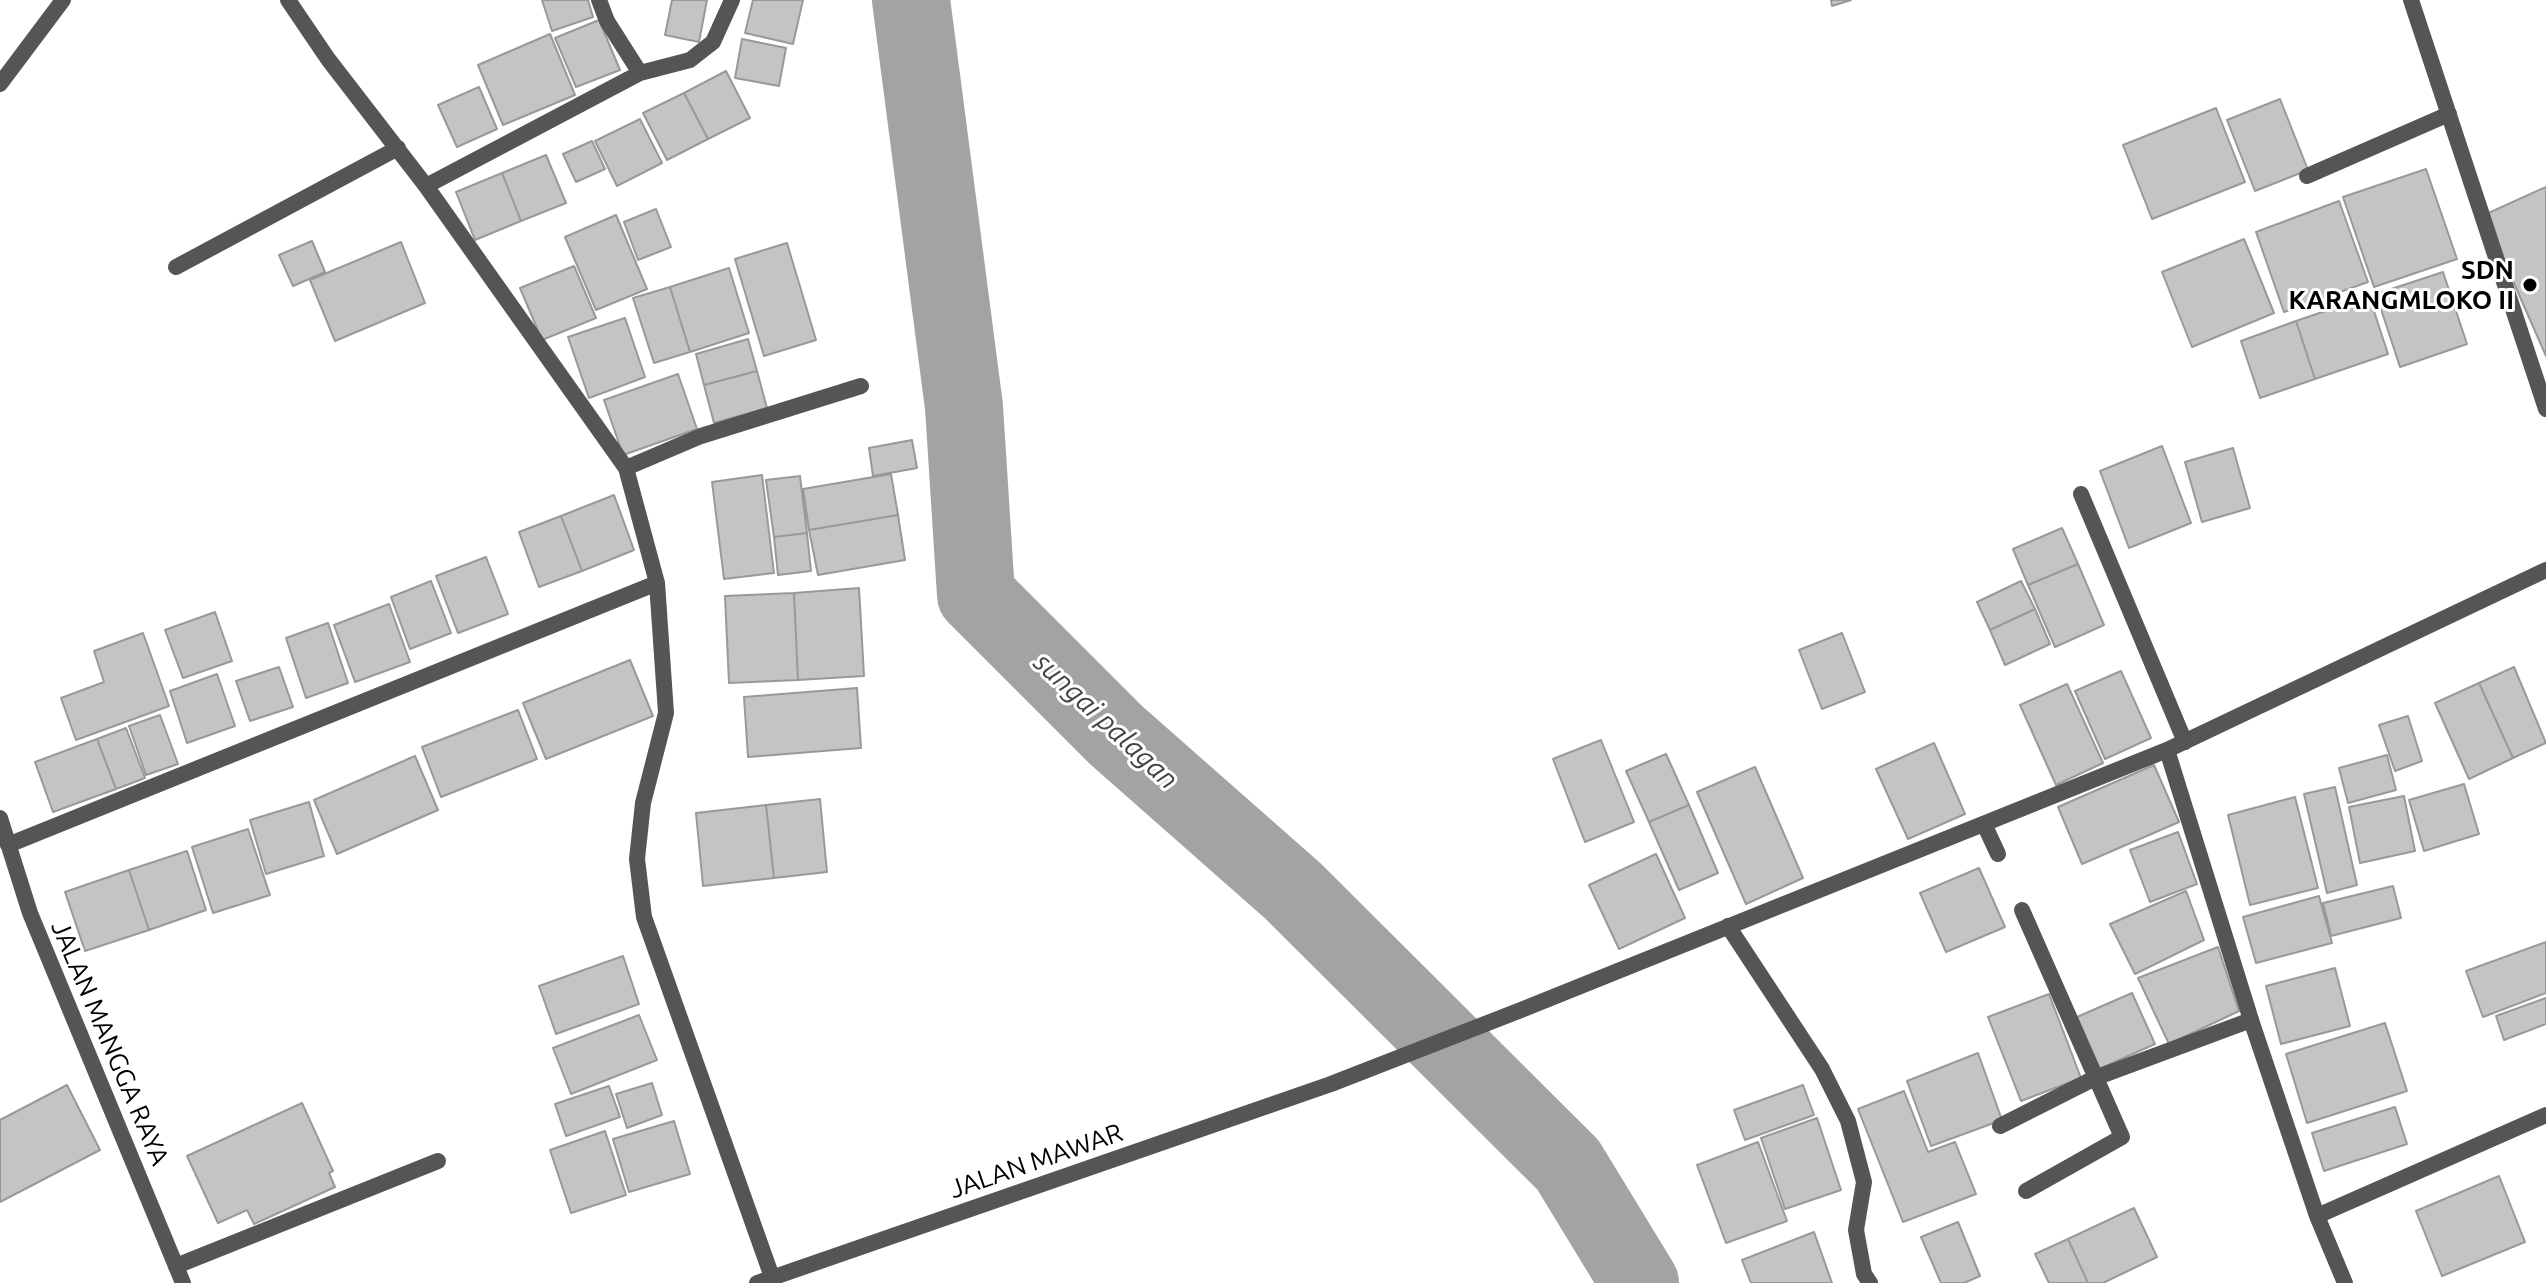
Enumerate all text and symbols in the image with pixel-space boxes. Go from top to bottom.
place label: SDN KARANGMLOKO II [2289,254,2514,316]
marker: SDN KARANGMLOKO II [2521,276,2539,294]
water label: sungai palagan [1027,646,1185,796]
street label: JALAN MANGGA RAYA [44,916,176,1170]
street label: JALAN MAWAR [945,1117,1127,1205]

